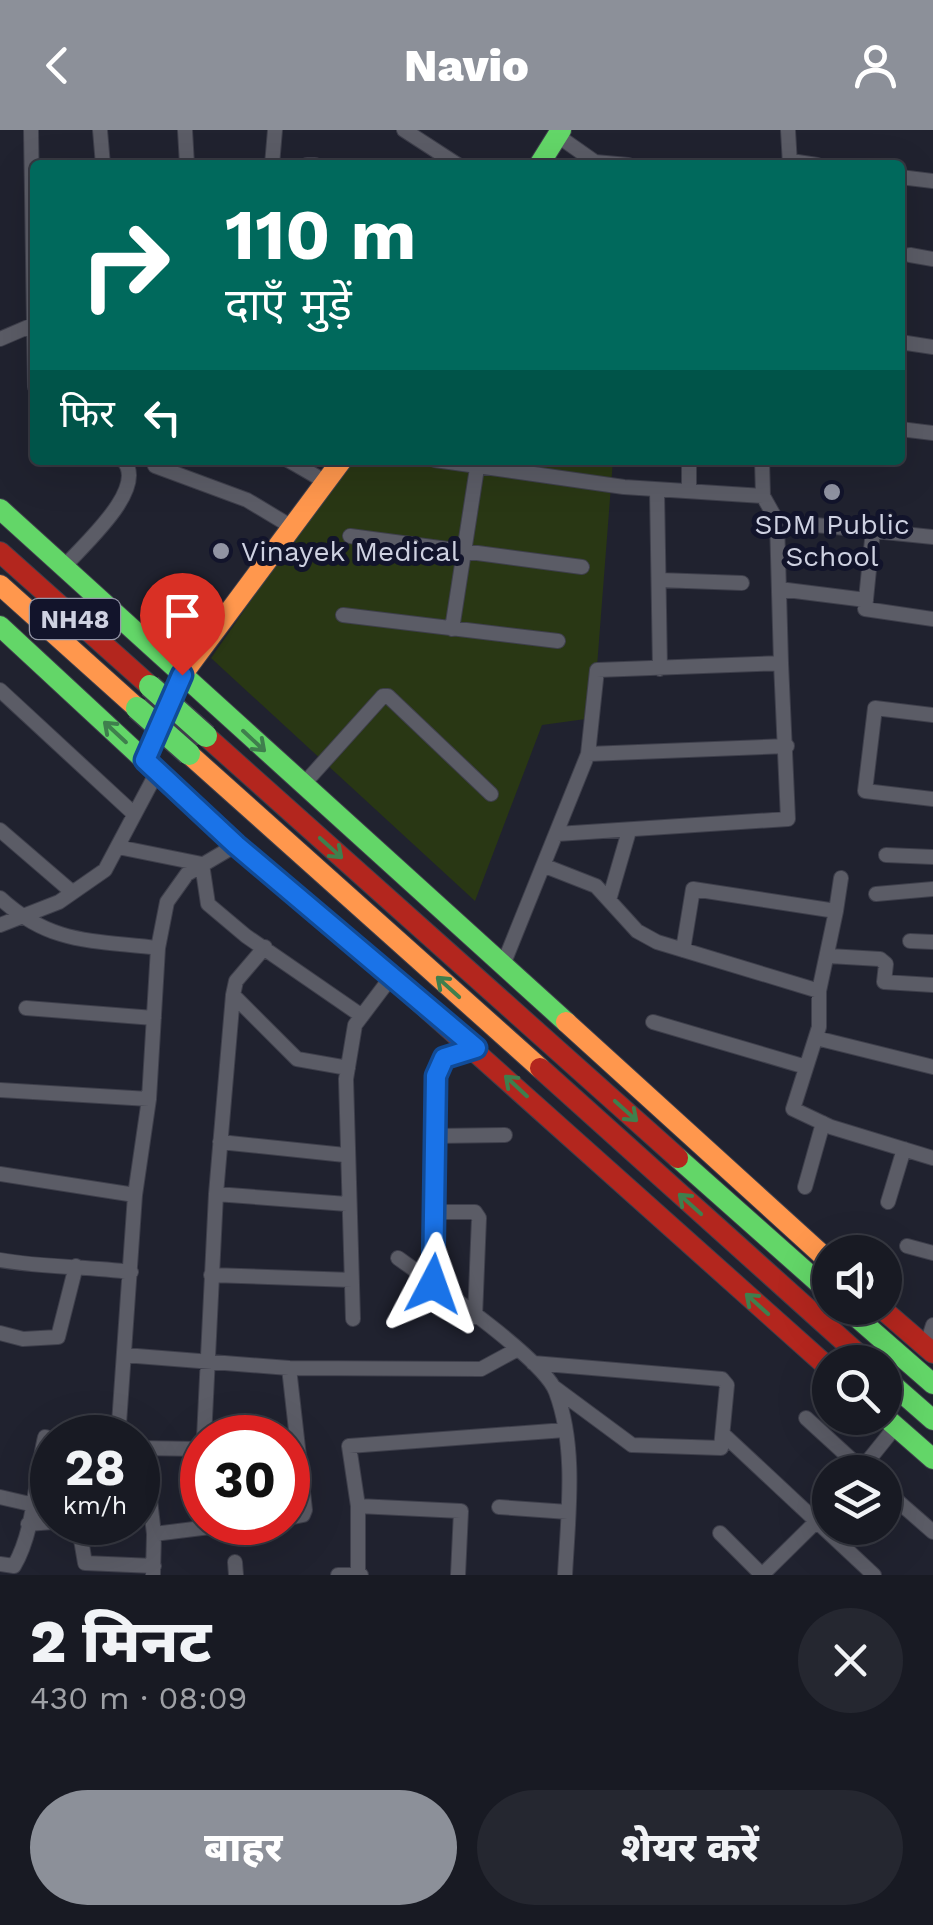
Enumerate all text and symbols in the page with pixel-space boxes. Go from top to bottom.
icon: back [30,38,85,93]
icon: person [848,38,903,93]
text: Navio [404,39,529,92]
text: 110 m [225,194,416,276]
icon: right [60,200,190,330]
text: दाएँ मुड़ें [225,278,352,331]
icon: left [135,390,190,445]
text: फिर [60,392,115,436]
marker: SDM Public School [821,481,843,503]
place label: SDM Public School [754,508,910,573]
place label: Vinayek Medical [241,535,460,568]
marker: Vinayek Medical [210,540,232,562]
pin [140,573,225,676]
icon: arrive [155,588,210,643]
road number: NH48 [30,599,120,639]
one-way arrow [103,721,128,744]
one-way arrow [241,729,266,752]
one-way arrow [318,836,343,859]
one-way arrow [436,975,461,998]
one-way arrow [504,1075,529,1098]
one-way arrow [613,1100,638,1123]
one-way arrow [678,1192,703,1215]
position arrow [381,1232,485,1336]
map controls [812,1235,902,1545]
button: sound [812,1235,902,1325]
one-way arrow [745,1293,770,1316]
button: search [812,1345,902,1435]
speed limit sign: 30 [180,1415,310,1545]
text: 28 [64,1438,126,1497]
button: layers [812,1455,902,1545]
text: km/h [63,1491,127,1520]
text: 2 मिनट [30,1606,211,1677]
button: close [798,1608,903,1713]
text: 430 m · 08:09 [30,1679,247,1717]
button: बाहर [30,1790,457,1905]
button: शेयर करें [477,1790,903,1905]

